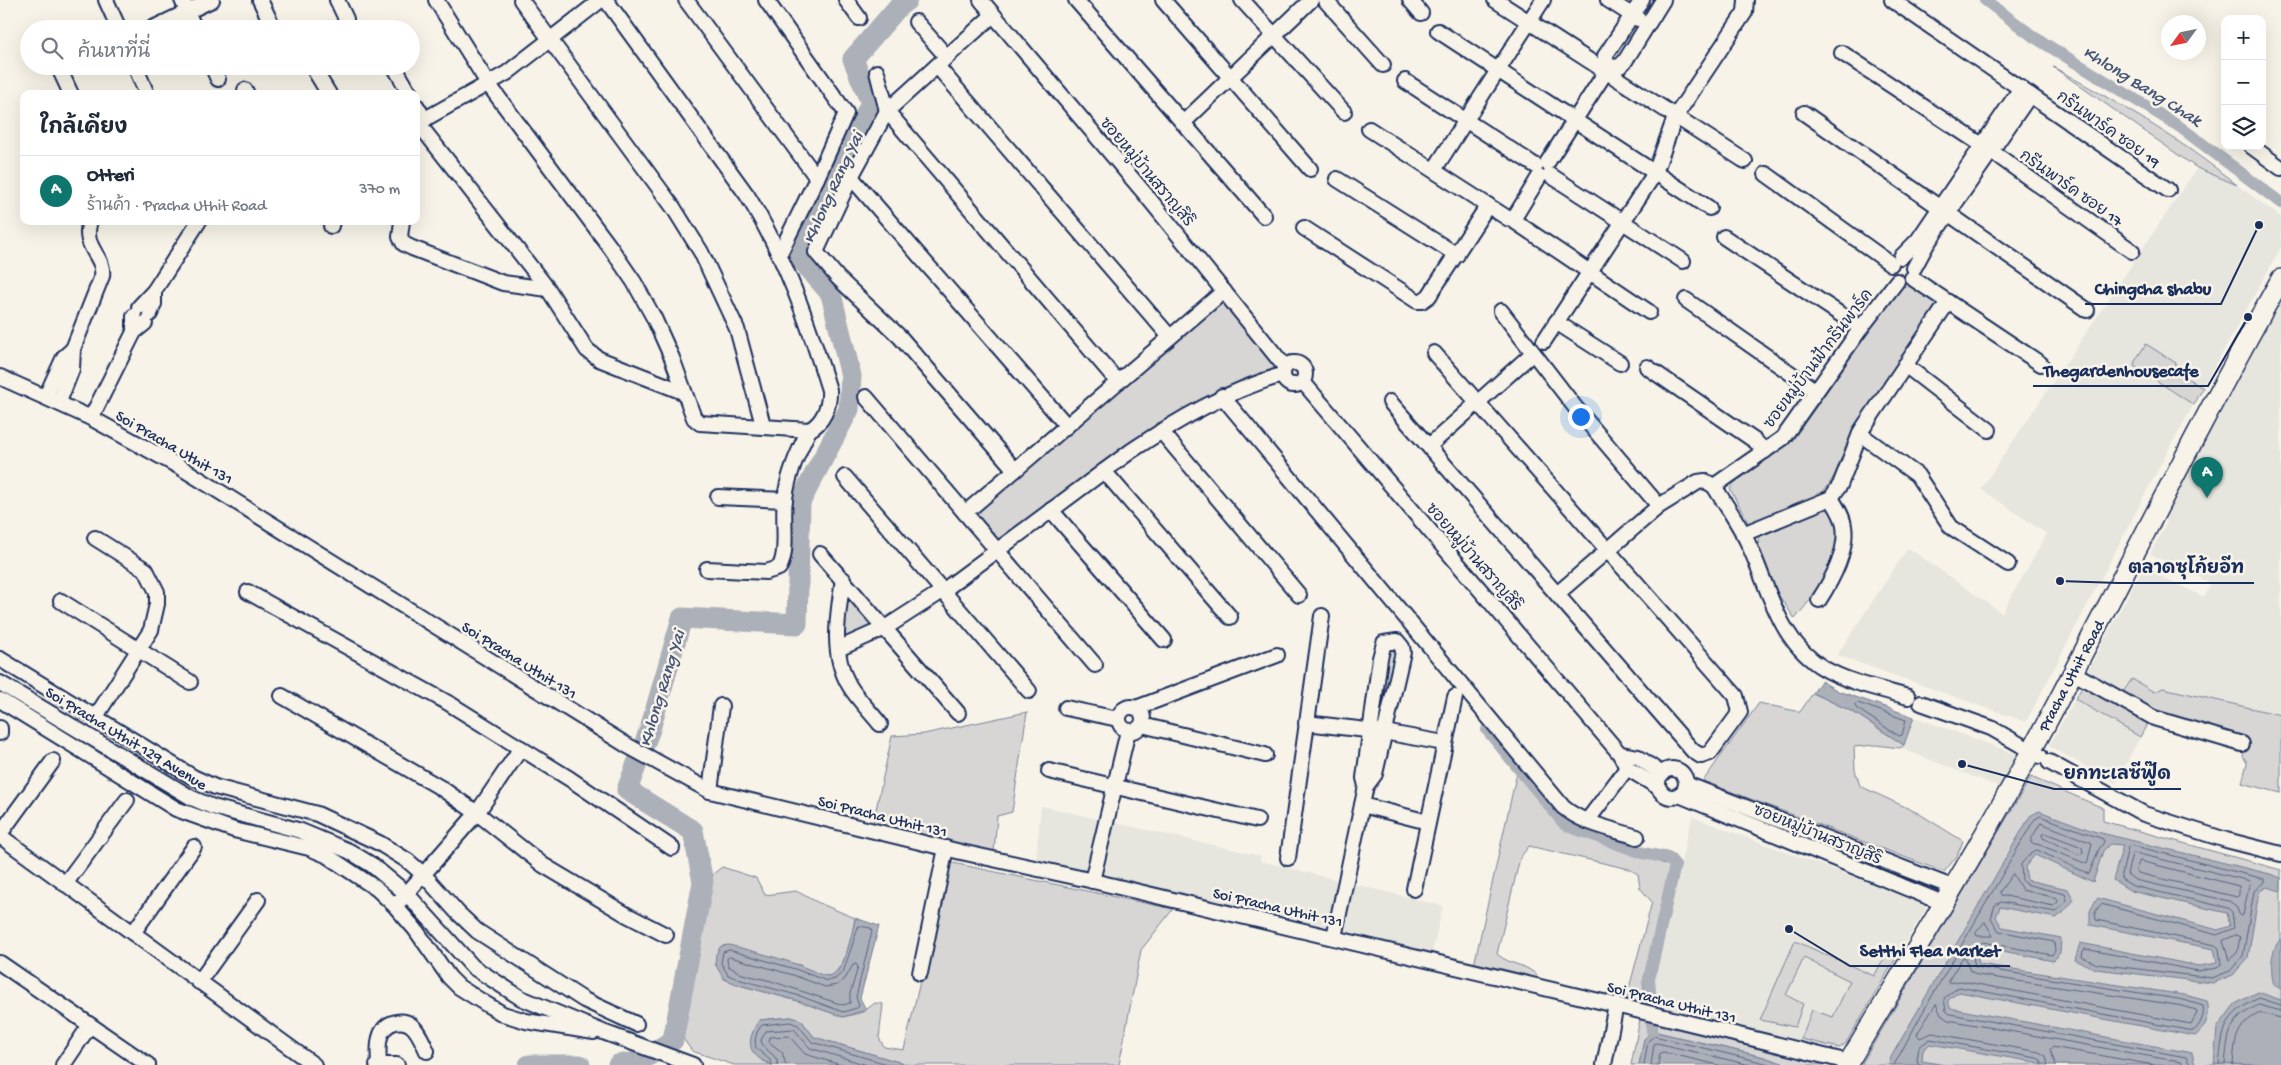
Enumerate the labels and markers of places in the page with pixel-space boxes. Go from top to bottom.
callout: Chingcha shabu [2085,271,2221,304]
callout: Thegardenhousecafe [2033,353,2208,386]
pin: A [2191,457,2223,498]
callout: ตลาดซุโก้ยอีท [2118,550,2254,583]
callout: ยกทะเลซีฟู๊ด [2054,756,2181,789]
callout: Setthi Flea Market [1850,933,2010,966]

